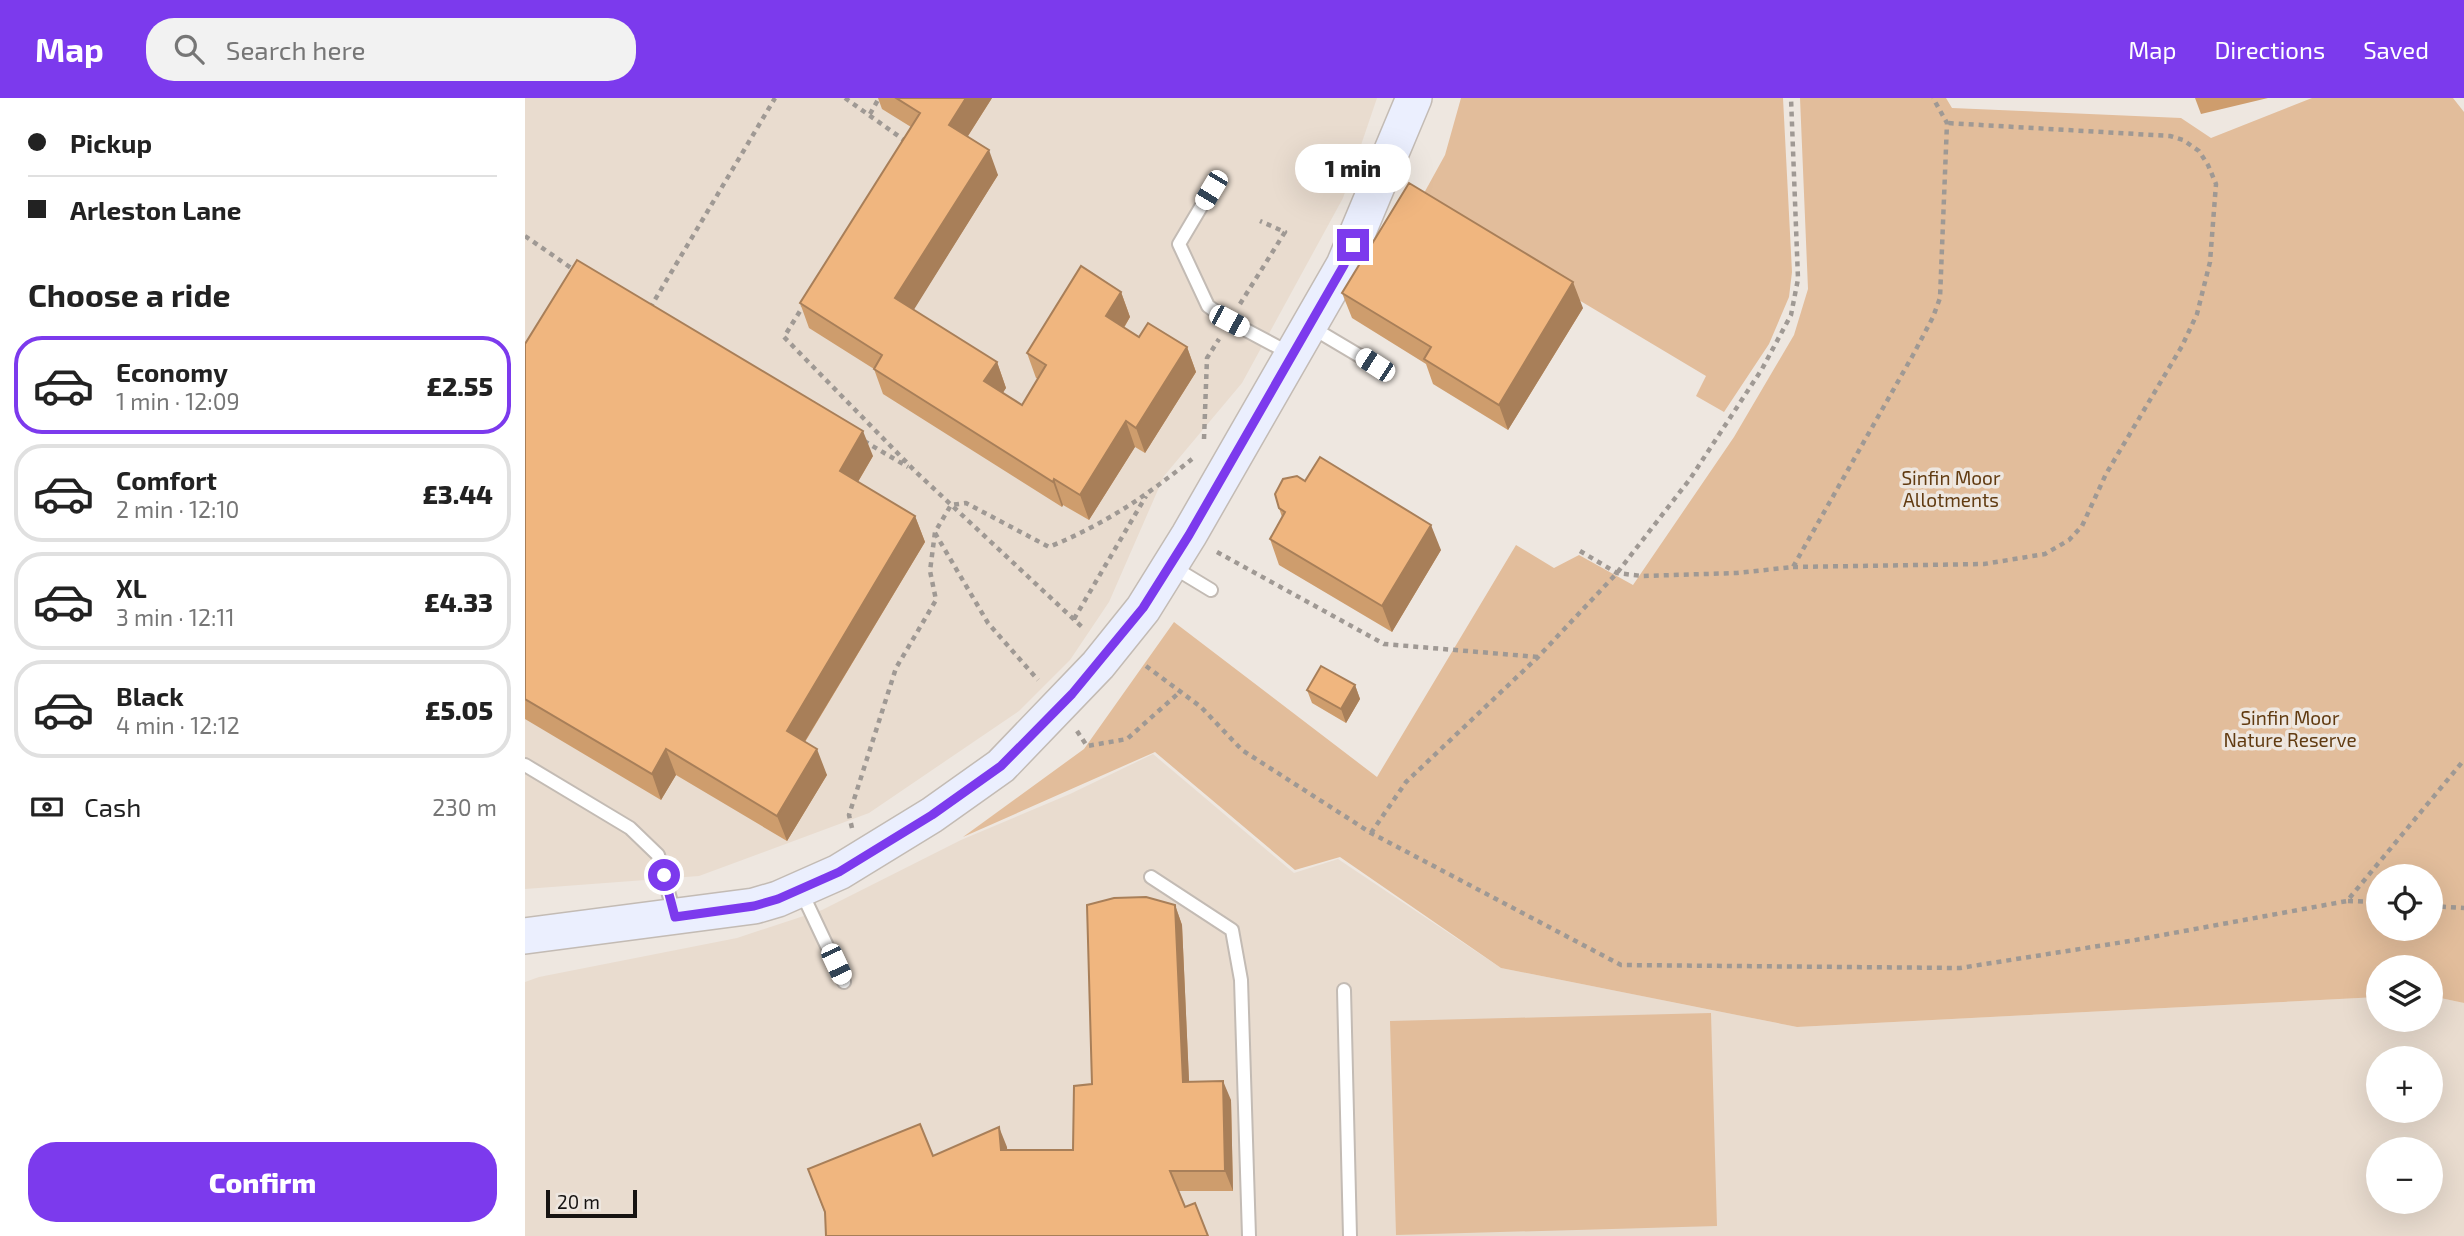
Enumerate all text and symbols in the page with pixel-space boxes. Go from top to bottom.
search box [146,18,636,81]
text: Map [35,29,104,69]
icon: search [170,30,208,68]
text: Search here [226,34,365,65]
text: Map [2128,35,2176,64]
text: Directions [2214,35,2325,64]
text: Saved [2363,35,2429,64]
text: Pickup [70,127,152,158]
callout: 1 min [1295,144,1411,192]
text: 1 min [1325,154,1381,182]
car [1192,167,1231,213]
text: Arleston Lane [70,194,241,225]
route end [1337,229,1369,261]
text: Choose a ride [28,275,231,313]
car [1206,302,1253,340]
car [1352,345,1399,385]
icon: car [32,354,95,417]
text: Economy [116,356,228,387]
text: £2.55 [426,370,493,401]
text: 1 min · 12:09 [116,387,240,415]
icon: car [32,462,95,525]
text: Comfort [116,464,217,495]
park label: Sinfin Moor Allotments [1901,466,2001,511]
text: £3.44 [422,478,493,509]
text: 2 min · 12:10 [116,495,240,523]
icon: car [32,570,95,633]
text: XL [116,572,147,603]
text: £4.33 [424,586,493,617]
text: 3 min · 12:11 [116,603,235,631]
icon: car [32,678,95,741]
text: Black [116,680,184,711]
text: £5.05 [425,694,493,725]
park label: Sinfin Moor Nature Reserve [2223,706,2357,751]
text: 4 min · 12:12 [116,711,240,739]
icon: cash [28,788,66,826]
text: Cash [84,791,141,822]
text: 230 m [432,793,497,821]
route start [648,859,680,891]
map controls [2366,864,2443,1214]
button: locate [2366,864,2443,941]
car [818,941,855,987]
button: layers [2366,955,2443,1032]
button: + [2366,1046,2443,1123]
button: − [2366,1137,2443,1214]
button: Confirm [28,1142,497,1222]
scale bar [546,1187,637,1219]
text: 20 m [557,1190,600,1213]

